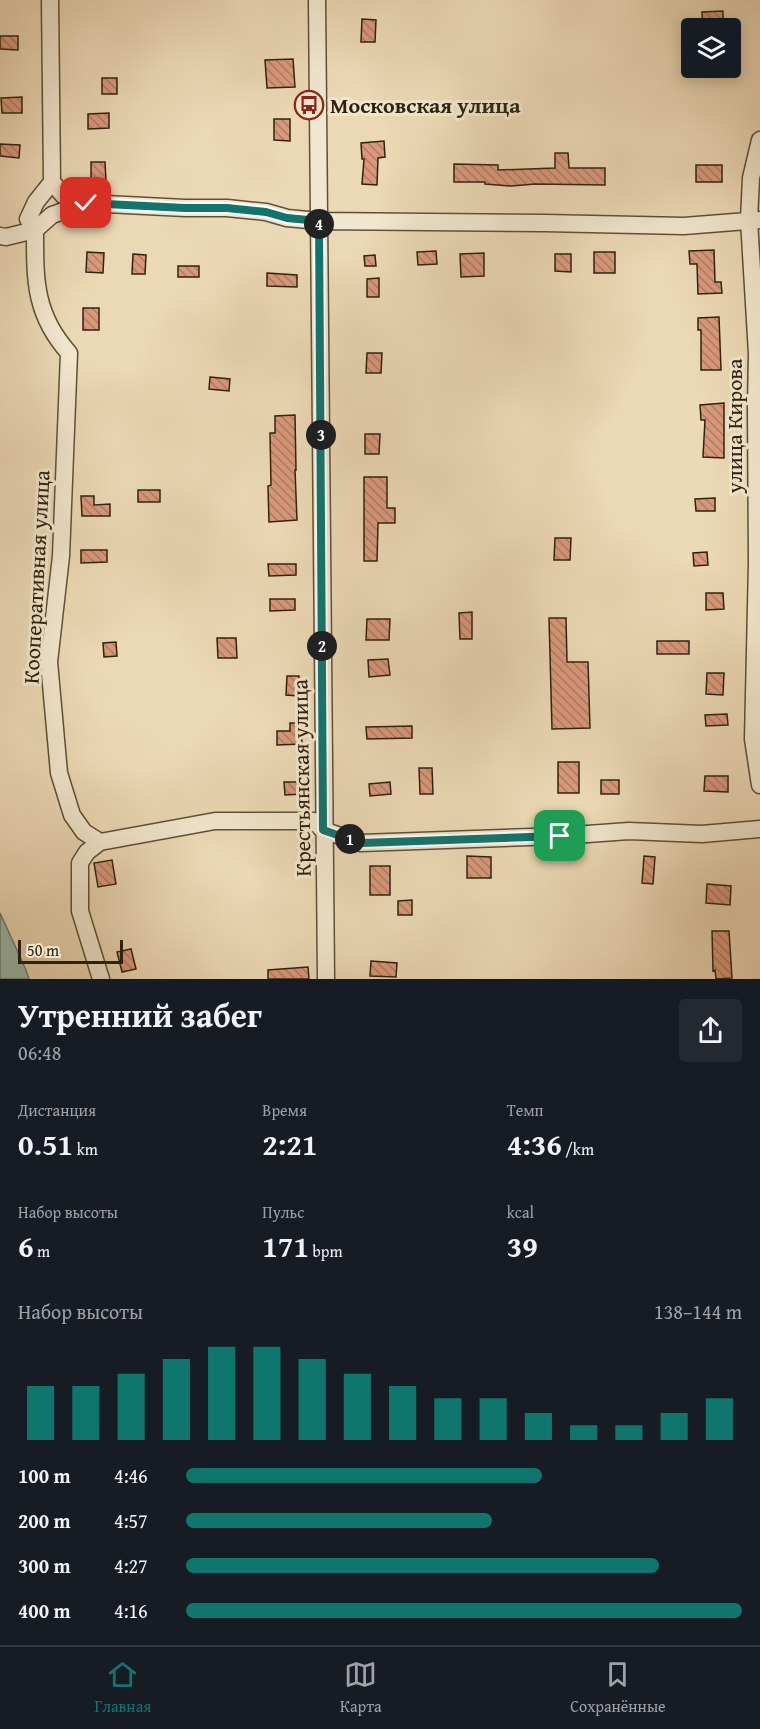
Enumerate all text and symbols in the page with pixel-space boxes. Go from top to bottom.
map controls [681,18,741,78]
button: layers [681,18,741,78]
bus stop icon: Московская улица [293,89,325,121]
place label: Московская улица [330,89,521,121]
pin [60,177,111,228]
icon: check [69,186,102,219]
pin: 4 [304,209,334,239]
text: 4 [315,212,323,236]
street label: улица Кирова [718,358,750,495]
pin: 3 [306,420,336,450]
text: 3 [317,423,325,447]
street label: Кооперативная улица [14,469,58,685]
pin: 2 [307,631,337,661]
text: 2 [318,634,326,658]
street label: Крестьянская улица [283,678,319,877]
pin [534,810,585,861]
icon: arrive [543,819,576,852]
pin: 1 [335,824,365,854]
text: 1 [346,827,354,851]
scale bar [18,937,123,965]
text: 50 m [27,938,59,962]
text: Утренний забег [18,991,262,1039]
button: share [679,999,742,1062]
text: 06:48 [18,1038,61,1067]
text: Дистанция [18,1098,96,1122]
text: Время [262,1098,307,1122]
text: Темп [507,1098,544,1122]
text: 0.51 [18,1122,73,1166]
text: 2:21 [262,1122,317,1166]
text: 4:36 [507,1122,562,1166]
text: km [73,1137,98,1161]
text: /km [562,1137,594,1161]
text: Набор высоты [18,1200,118,1224]
text: Пульс [262,1200,304,1224]
text: kcal [507,1200,534,1224]
text: 6 [18,1224,34,1268]
text: 171 [262,1224,309,1268]
text: 39 [507,1224,538,1268]
text: m [34,1239,50,1263]
text: bpm [309,1239,342,1263]
text: Набор высоты [18,1297,143,1326]
text: 138–144 m [654,1297,742,1326]
text: 100 m [18,1461,71,1490]
text: 4:46 [114,1461,148,1490]
text: 200 m [18,1506,71,1535]
text: 4:57 [114,1506,148,1535]
text: 300 m [18,1551,71,1580]
text: 4:27 [114,1551,148,1580]
text: 400 m [18,1596,71,1625]
text: 4:16 [114,1596,148,1625]
tab: Главная [94,1658,151,1718]
tab: Карта [340,1658,382,1718]
tab: Сохранённые [570,1658,666,1718]

